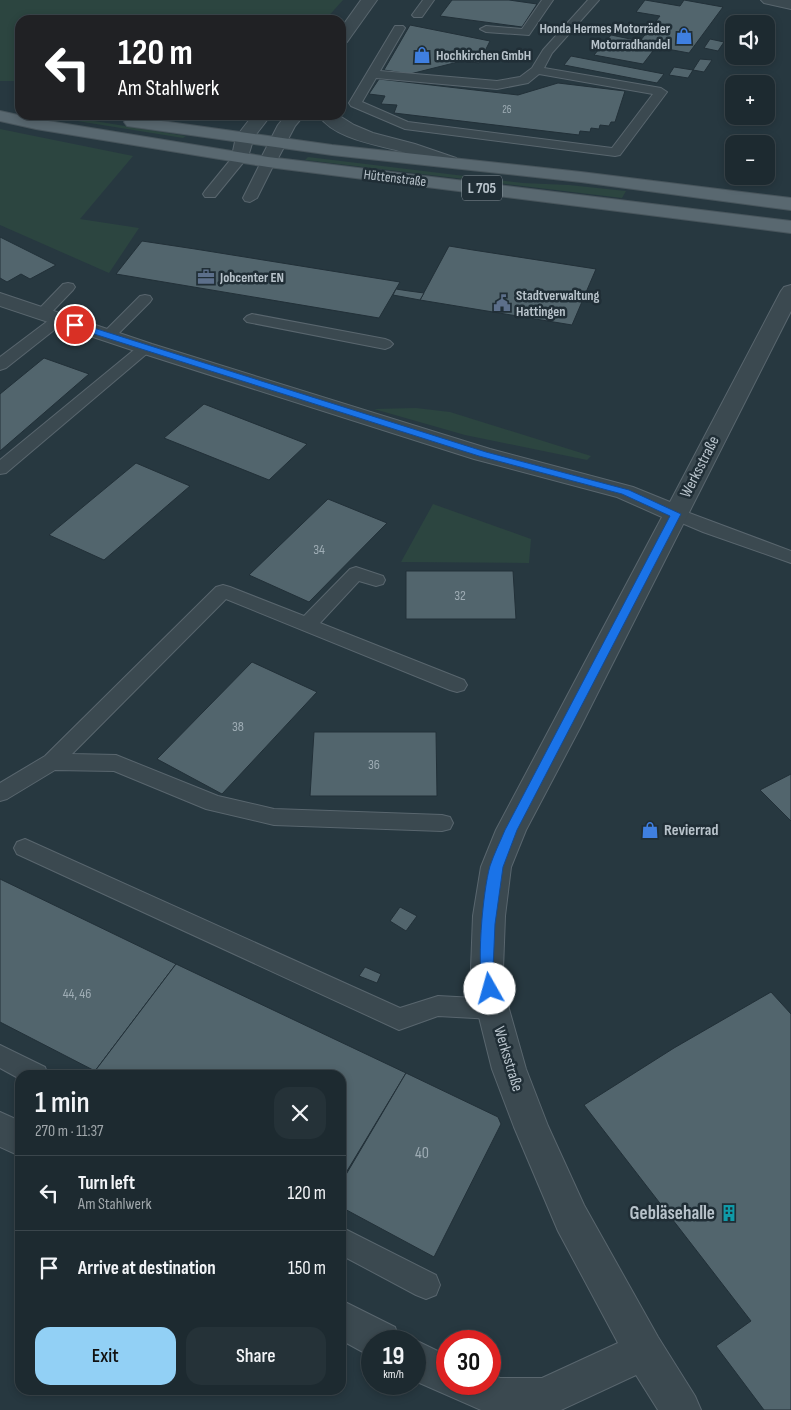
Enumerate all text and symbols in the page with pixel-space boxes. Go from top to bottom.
map controls [725,15,775,185]
button: sound [725,15,775,65]
place label: Honda Hermes Motorräder Motorradhandel [539,20,671,53]
shop icon: Honda Hermes Motorräder Motorradhandel [674,26,694,46]
text: 120 m [118,32,193,75]
icon: left [35,35,100,100]
shop icon: Hochkirchen GmbH [412,45,432,65]
place label: Hochkirchen GmbH [436,47,531,64]
text: Am Stahlwerk [118,75,219,102]
button: + [725,75,775,125]
house number: 26 [502,103,512,116]
button: − [725,135,775,185]
street label: Hüttenstraße [363,166,427,190]
road number: L 705 [462,176,502,200]
office icon: Jobcenter EN [196,267,216,287]
place label: Jobcenter EN [219,269,284,286]
place label: Stadtverwaltung Hattingen [516,287,600,320]
public building icon: Stadtverwaltung Hattingen [492,293,512,313]
pin [54,304,96,346]
icon: arrive [61,311,89,339]
street label: Werksstraße [676,433,724,501]
house number: 34 [313,541,325,558]
house number: 32 [454,587,466,604]
house number: 38 [232,718,244,735]
house number: 36 [368,756,380,773]
shop icon: Revierrad [640,820,660,840]
place label: Revierrad [664,821,718,840]
position arrow [463,962,515,1014]
house number: 44, 46 [63,985,91,1002]
street label: Werksstraße [489,1024,527,1094]
text: 1 min [35,1085,90,1121]
button: close [274,1087,326,1139]
text: 270 m · 11:37 [35,1122,104,1141]
house number: 40 [415,1144,429,1163]
text: Turn left [78,1172,135,1195]
icon: left [35,1179,63,1207]
text: 120 m [288,1182,326,1205]
text: Am Stahlwerk [78,1195,152,1214]
place label: Gebläsehalle [630,1202,715,1225]
building icon: Gebläsehalle [719,1203,739,1223]
icon: arrive [35,1254,63,1282]
text: Arrive at destination [78,1257,216,1280]
text: 150 m [288,1257,326,1280]
button: Exit [35,1327,176,1385]
button: Share [186,1327,326,1385]
speed limit sign: 30 [436,1330,501,1395]
text: 19 [383,1341,404,1372]
text: km/h [383,1367,404,1382]

